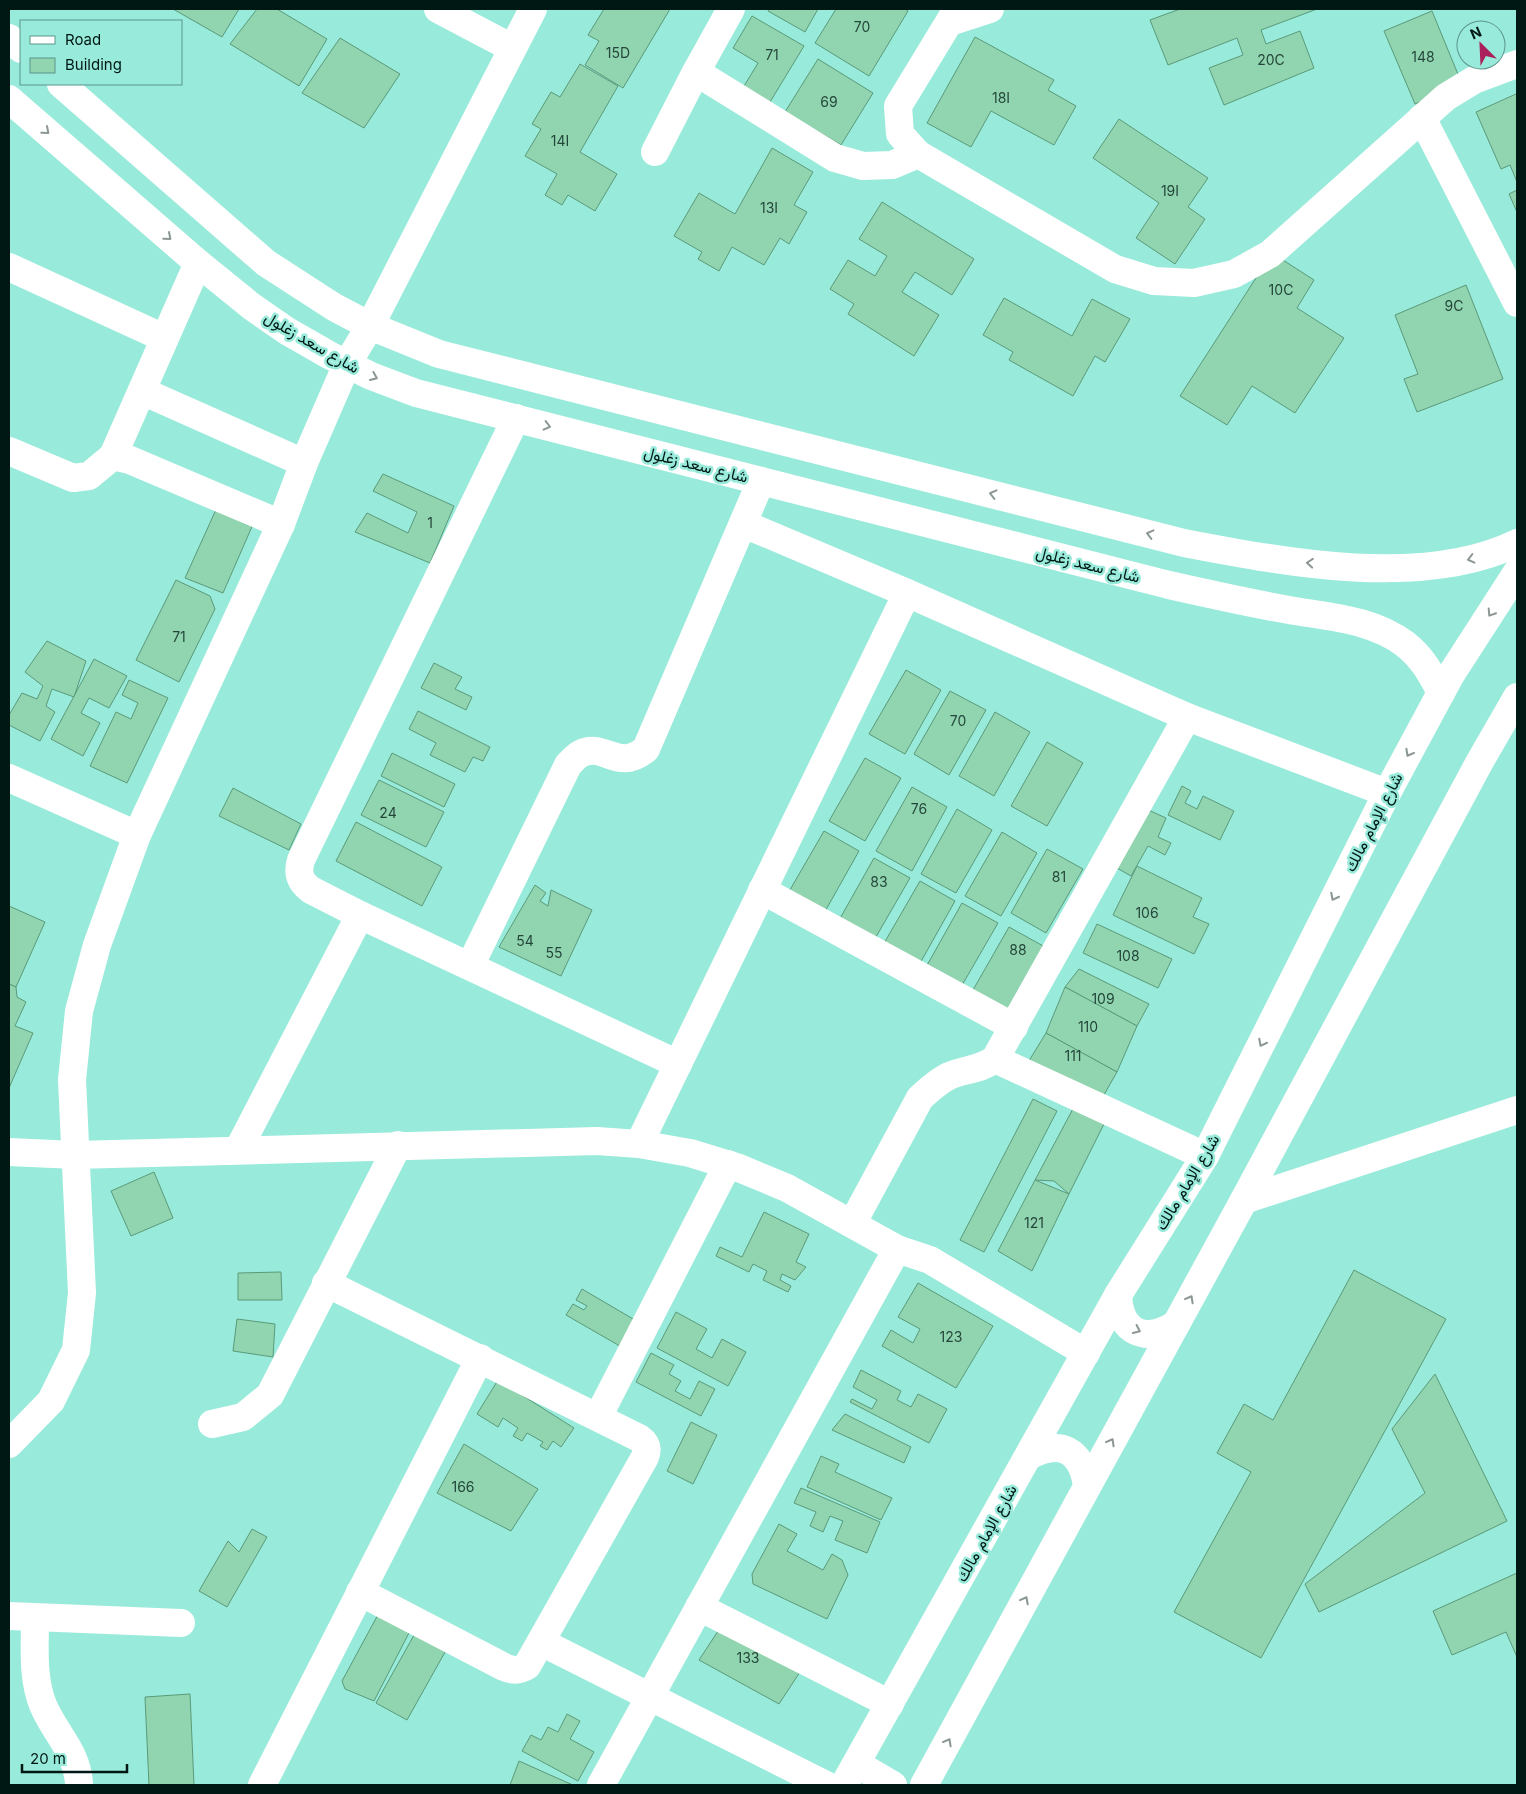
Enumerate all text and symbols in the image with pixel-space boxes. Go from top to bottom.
house number: 70 [854,18,870,35]
legend [20,20,182,85]
north arrow [1456,20,1506,70]
text: N [1467,23,1484,43]
text: Road [65,30,101,49]
house number: 15D [606,44,630,61]
house number: 71 [765,46,779,63]
house number: 148 [1411,48,1435,65]
house number: 20C [1257,51,1285,68]
text: Building [65,55,122,74]
house number: 18I [992,89,1010,106]
house number: 69 [820,93,838,110]
one-way arrow [40,125,49,134]
house number: 14I [551,132,569,149]
house number: 19I [1161,182,1179,199]
house number: 13I [760,199,778,216]
one-way arrow [163,232,172,241]
house number: 10C [1269,281,1293,298]
house number: 9C [1445,297,1463,314]
street label: شارع سعد زغلول [260,307,363,379]
one-way arrow [370,371,378,381]
one-way arrow [543,421,551,431]
street label: شارع سعد زغلول [641,441,750,489]
one-way arrow [988,489,997,500]
house number: 1 [427,514,433,531]
one-way arrow [1146,529,1155,540]
street label: شارع سعد زغلول [1033,541,1142,589]
one-way arrow [1467,553,1476,564]
one-way arrow [1306,558,1314,569]
one-way arrow [1488,607,1497,616]
house number: 71 [172,628,186,645]
house number: 70 [950,712,966,729]
one-way arrow [1405,747,1415,756]
street label: شارع الإمام مالك [1340,769,1408,876]
house number: 76 [911,800,927,817]
house number: 24 [379,804,397,821]
house number: 81 [1052,868,1066,885]
house number: 83 [870,873,888,890]
one-way arrow [1330,892,1341,901]
house number: 106 [1135,904,1159,921]
house number: 54 [516,932,534,949]
house number: 88 [1009,941,1027,958]
house number: 55 [545,944,563,961]
house number: 108 [1116,947,1140,964]
house number: 109 [1091,990,1115,1007]
house number: 110 [1078,1018,1098,1035]
one-way arrow [1258,1037,1268,1046]
house number: 111 [1064,1047,1082,1064]
street label: شارع الإمام مالك [1151,1131,1225,1235]
house number: 121 [1024,1214,1044,1231]
one-way arrow [1183,1296,1193,1305]
one-way arrow [1131,1324,1140,1334]
house number: 123 [940,1328,962,1345]
one-way arrow [1105,1438,1115,1447]
house number: 166 [451,1478,475,1495]
street label: شارع الإمام مالك [951,1481,1023,1586]
one-way arrow [1019,1596,1029,1605]
house number: 133 [737,1649,760,1666]
one-way arrow [941,1739,951,1748]
scale bar [22,1742,128,1774]
text: 20 m [30,1749,66,1768]

